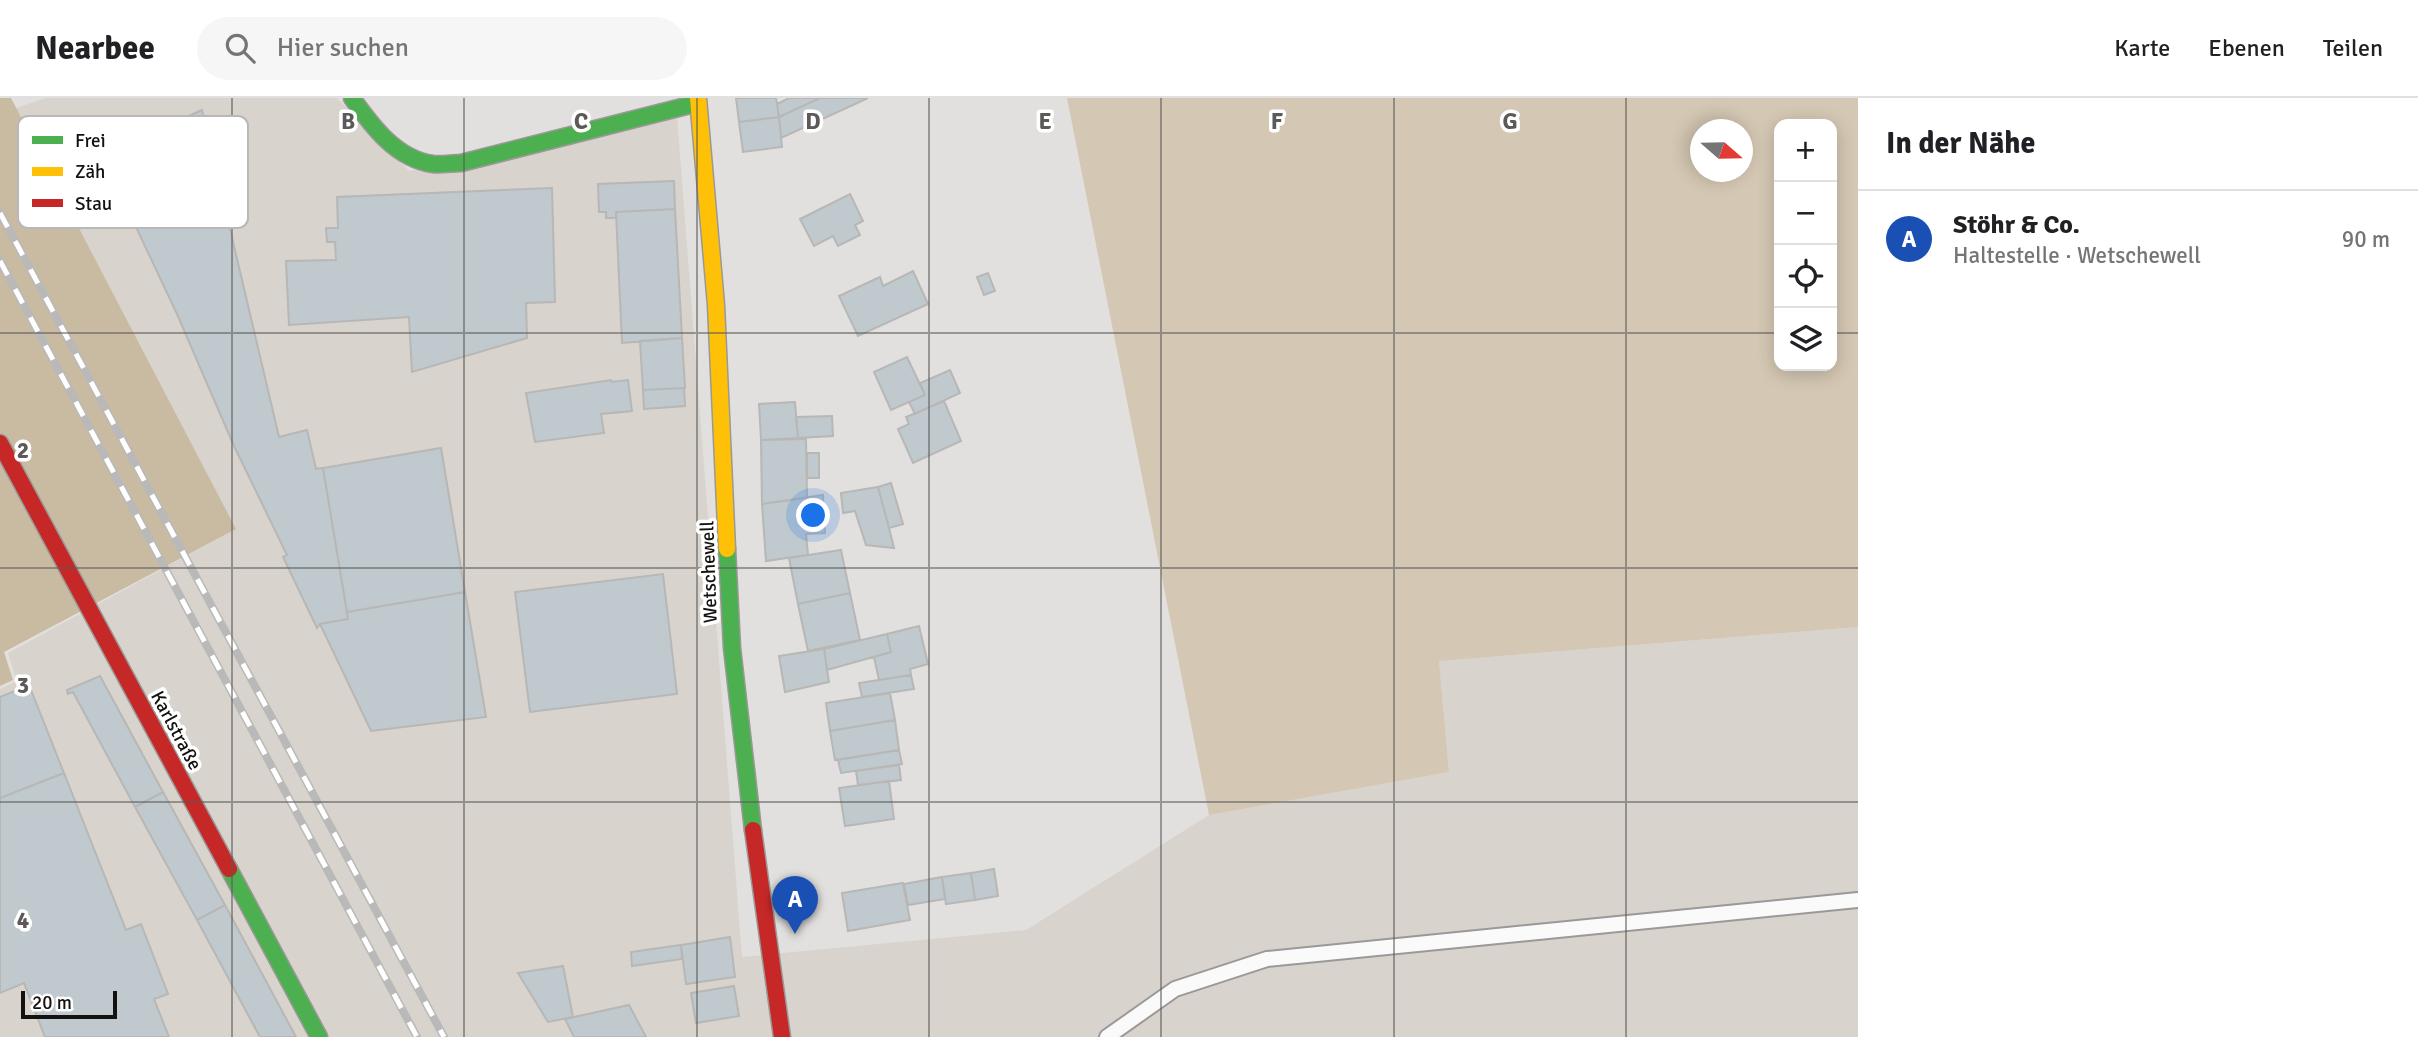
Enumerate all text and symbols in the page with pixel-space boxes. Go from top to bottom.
search box [197,17,687,80]
text: Nearbee [35,28,155,69]
icon: search [221,29,259,67]
text: Hier suchen [277,32,409,64]
text: Karte [2114,33,2170,63]
text: Ebenen [2208,33,2285,63]
text: Teilen [2323,33,2383,63]
text: B [341,107,355,136]
text: C [574,107,588,136]
text: D [805,107,821,136]
text: E [1038,107,1052,136]
text: F [1271,107,1283,136]
text: G [1502,107,1518,136]
legend [18,116,248,228]
north arrow [1690,119,1753,182]
map controls [1774,119,1837,371]
button: + [1774,119,1837,182]
text: In der Nähe [1886,125,2035,162]
text: Frei [75,129,106,153]
text: Zäh [75,160,105,184]
button: − [1774,182,1837,245]
text: Stau [75,192,112,216]
text: Stöhr & Co. [1953,209,2080,241]
text: A [1902,225,1916,254]
text: 90 m [2342,225,2390,254]
text: Haltestelle · Wetschewell [1953,241,2201,270]
button: locate [1774,245,1837,308]
button: layers [1774,308,1837,371]
text: 2 [17,436,29,465]
your location [796,498,830,532]
street label: Wetschewell [695,520,723,624]
text: 3 [17,671,29,700]
street label: Karlstraße [145,687,207,774]
pin: A [772,876,818,934]
text: 4 [17,906,29,935]
scale bar [21,988,117,1020]
text: 20 m [32,991,72,1015]

